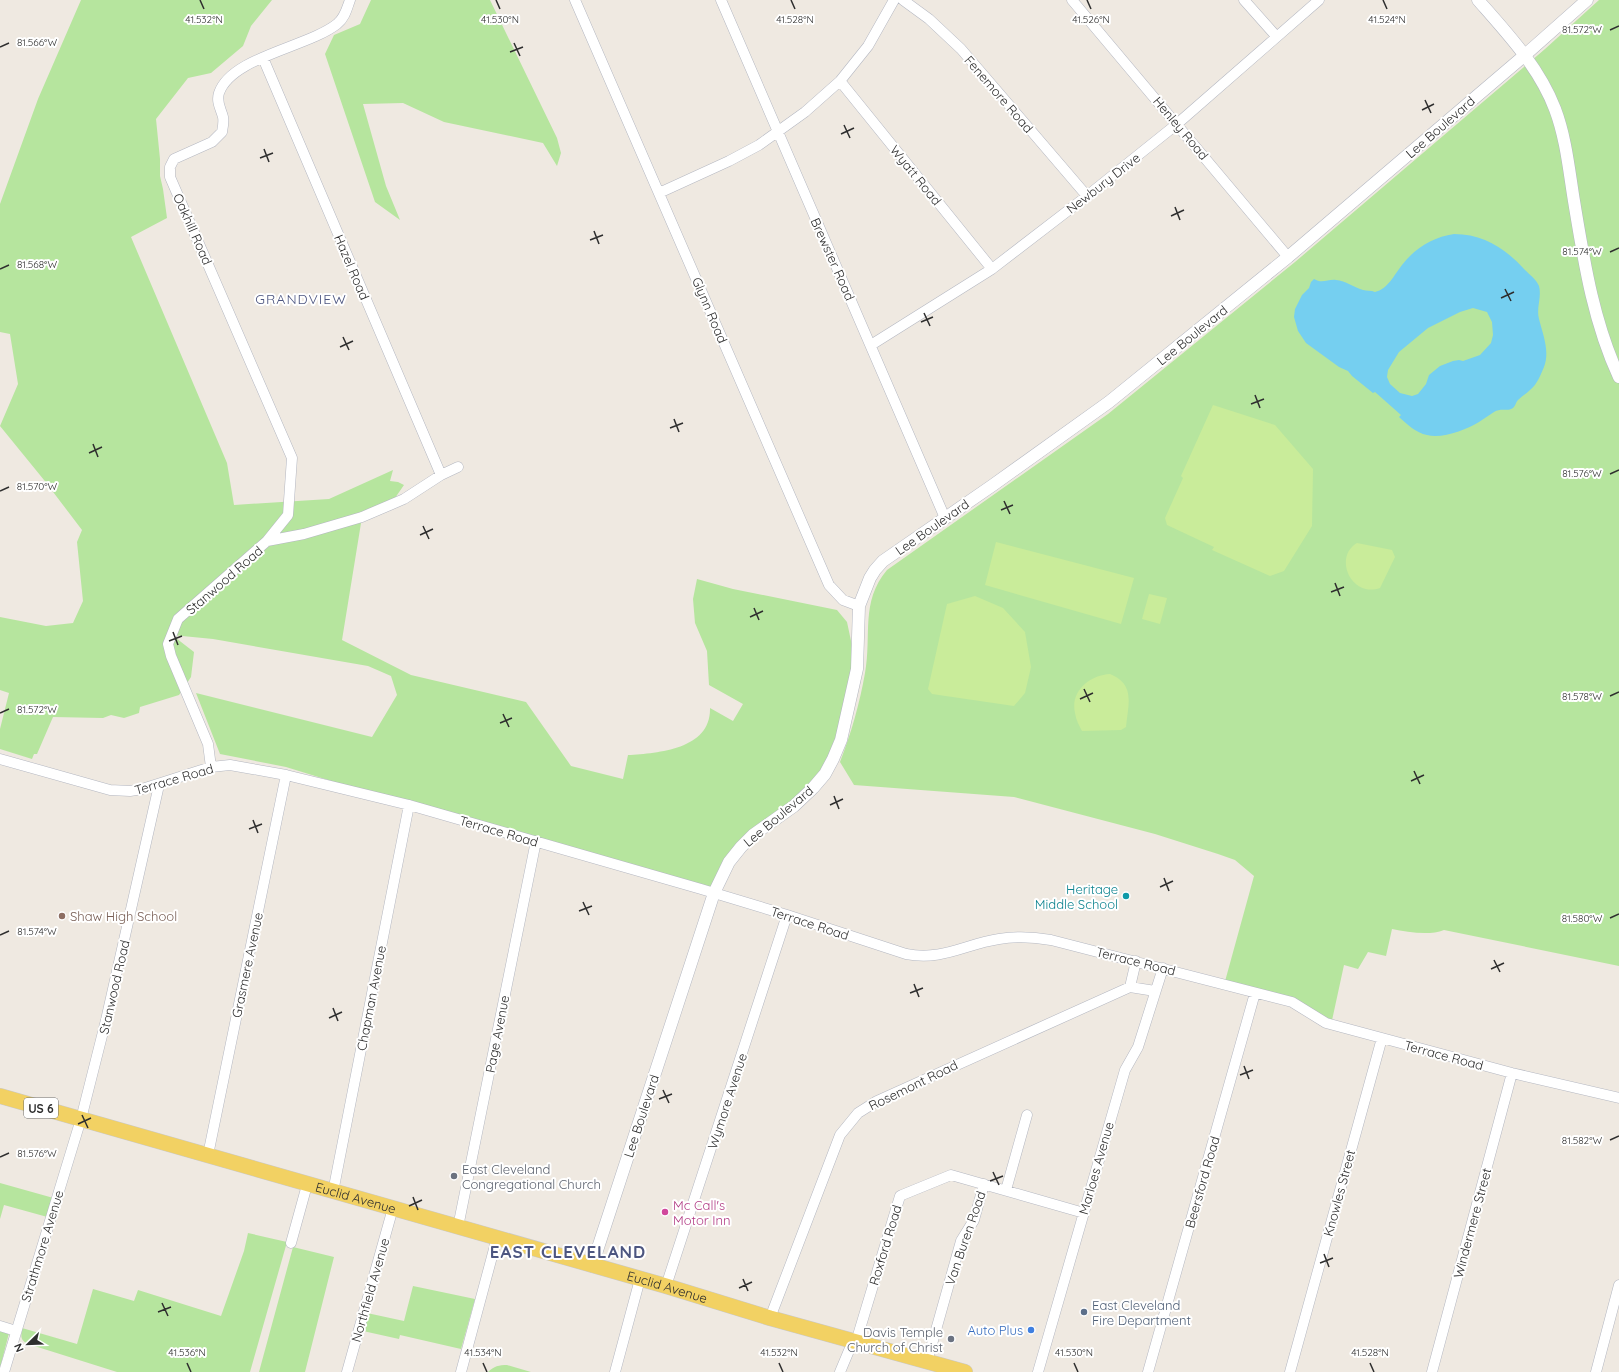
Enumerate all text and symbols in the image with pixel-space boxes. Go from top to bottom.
text: 41.532°N [185,13,223,26]
text: 41.530°N [481,13,519,26]
text: 41.528°N [776,13,814,26]
text: 41.526°N [1072,13,1110,26]
text: 41.524°N [1368,13,1406,26]
text: 81.572°W [1562,23,1602,36]
text: 81.566°W [17,36,57,49]
street label: Fenemore Road [961,52,1037,136]
street label: Henley Road [1150,93,1212,163]
street label: Lee Boulevard [1402,93,1478,161]
street label: Wyatt Road [887,142,945,208]
street label: Newbury Drive [1063,149,1143,217]
street label: Oakhill Road [170,191,216,267]
street label: Brewster Road [808,215,858,303]
street label: Hazel Road [331,232,373,302]
text: 81.574°W [1562,245,1602,258]
text: 81.568°W [17,258,57,271]
street label: Glynn Road [689,275,731,345]
district label: GRANDVIEW [255,290,347,308]
street label: Lee Boulevard [1153,302,1231,368]
text: 81.576°W [1562,467,1602,480]
text: 81.570°W [17,480,58,493]
street label: Lee Boulevard [892,496,972,558]
street label: Stanwood Road [182,542,266,618]
text: 81.578°W [1562,690,1602,703]
text: 81.572°W [17,703,57,716]
street label: Terrace Road [133,760,215,798]
street label: Lee Boulevard [740,782,816,850]
street label: Terrace Road [458,812,540,850]
place label: Heritage Middle School [1035,881,1118,912]
marker: Heritage Middle School [1121,891,1131,901]
street label: Terrace Road [769,903,851,943]
place label: Shaw High School [70,908,177,924]
marker: Shaw High School [57,911,67,921]
street label: Grasmere Avenue [228,911,266,1019]
text: 81.580°W [1562,912,1603,925]
text: 81.574°W [17,925,57,938]
street label: Stanwood Road [95,938,133,1036]
street label: Terrace Road [1095,943,1177,979]
street label: Chapman Avenue [353,944,389,1052]
street label: Page Avenue [482,994,512,1074]
street label: Terrace Road [1403,1037,1485,1073]
street label: Wymore Avenue [704,1051,750,1151]
street label: Rosemont Road [866,1056,960,1114]
street label: Lee Boulevard [620,1072,662,1160]
road number: US 6 [24,1098,58,1118]
street label: Marloes Avenue [1075,1120,1117,1216]
street label: Beersford Road [1181,1134,1223,1230]
text: 81.582°W [1562,1134,1602,1147]
text: 81.576°W [17,1147,57,1160]
street label: Knowles Street [1320,1148,1358,1238]
place label: East Cleveland Congregational Church [462,1161,601,1192]
street label: Windermere Street [1450,1166,1494,1280]
marker: East Cleveland Congregational Church [449,1171,459,1181]
street label: Euclid Avenue [314,1178,398,1217]
street label: Strathmore Avenue [17,1188,67,1304]
street label: Van Buren Road [941,1189,989,1287]
place label: Mc Call's Motor Inn [673,1197,731,1228]
street label: Roxford Road [865,1203,905,1287]
marker: Mc Call's Motor Inn [660,1207,670,1217]
street label: Northfield Avenue [347,1236,393,1344]
district label: EAST CLEVELAND [490,1241,646,1262]
street label: Euclid Avenue [625,1267,709,1306]
place label: East Cleveland Fire Department [1092,1297,1191,1328]
marker: East Cleveland Fire Department [1079,1307,1089,1317]
place label: Auto Plus [967,1322,1023,1338]
north arrow [8,1324,48,1364]
place label: Davis Temple Church of Christ [847,1324,943,1355]
marker: Auto Plus [1026,1325,1036,1335]
marker: Davis Temple Church of Christ [946,1334,956,1344]
text: N [11,1341,27,1354]
text: 41.536°N [168,1346,206,1359]
text: 41.534°N [464,1346,502,1359]
text: 41.532°N [760,1346,798,1359]
text: 41.530°N [1055,1346,1093,1359]
text: 41.528°N [1351,1346,1389,1359]

